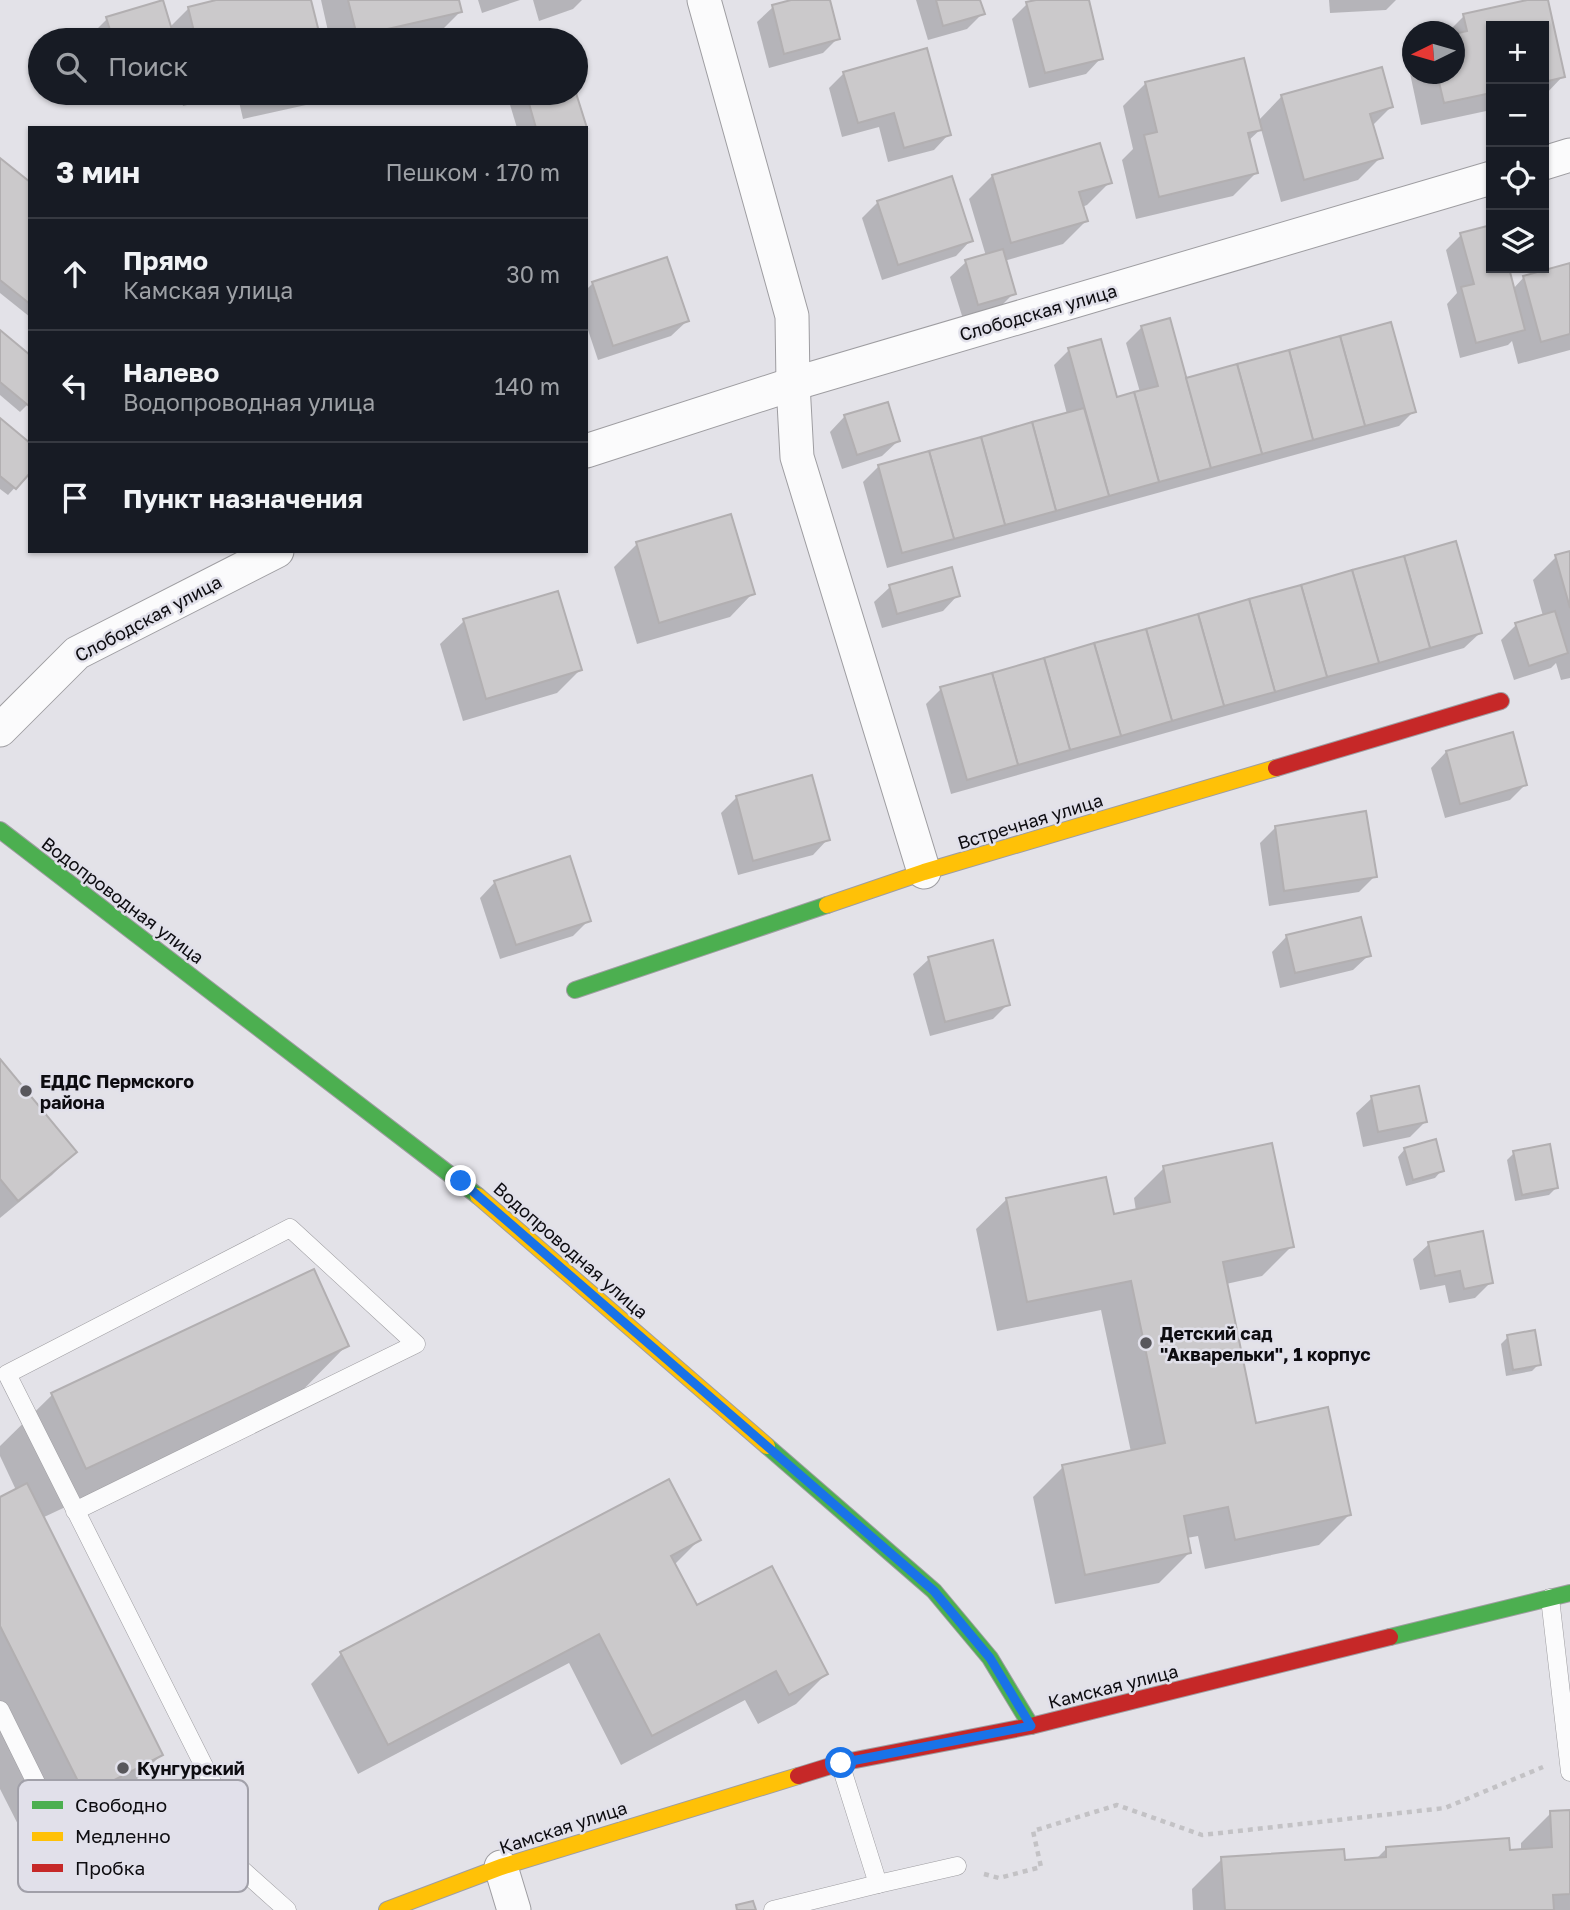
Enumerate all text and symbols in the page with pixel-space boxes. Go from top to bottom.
north arrow [1402,21,1465,84]
map controls [1486,21,1549,273]
button: + [1486,21,1549,84]
search box [28,28,588,105]
icon: search [52,48,90,86]
text: Поиск [108,51,188,82]
button: − [1486,84,1549,147]
button: locate [1486,147,1549,210]
text: 3 мин [56,154,140,190]
text: Пешком · 170 m [386,158,560,186]
button: layers [1486,210,1549,273]
text: Прямо [123,245,208,276]
icon: ahead [56,255,94,293]
text: 30 m [506,260,560,288]
text: Камская улица [123,276,293,304]
street label: Слободская улица [957,279,1119,345]
text: Налево [123,357,219,388]
icon: left [56,367,94,405]
text: 140 m [494,372,560,400]
text: Водопроводная улица [123,388,375,416]
icon: arrive [56,479,94,517]
text: Пункт назначения [123,483,363,514]
street label: Слободская улица [71,570,225,666]
street label: Встречная улица [955,788,1105,854]
street label: Водопроводная улица [38,832,208,968]
place label: ЕДДС Пермского района [40,1070,194,1113]
marker: ЕДДС Пермского района [18,1083,34,1099]
route end [445,1165,476,1196]
street label: Водопроводная улица [489,1177,653,1323]
place label: Детский сад "Акварельки", 1 корпус [1160,1322,1371,1365]
marker: Детский сад "Акварельки", 1 корпус [1138,1335,1154,1351]
street label: Камская улица [1046,1659,1180,1713]
route start [825,1747,856,1778]
place label: Кунгурский [137,1757,245,1779]
marker: Кунгурский [115,1760,131,1776]
legend [18,1780,248,1892]
text: Свободно [75,1793,167,1816]
street label: Камская улица [496,1796,630,1858]
text: Медленно [75,1824,171,1847]
text: Пробка [75,1856,145,1879]

